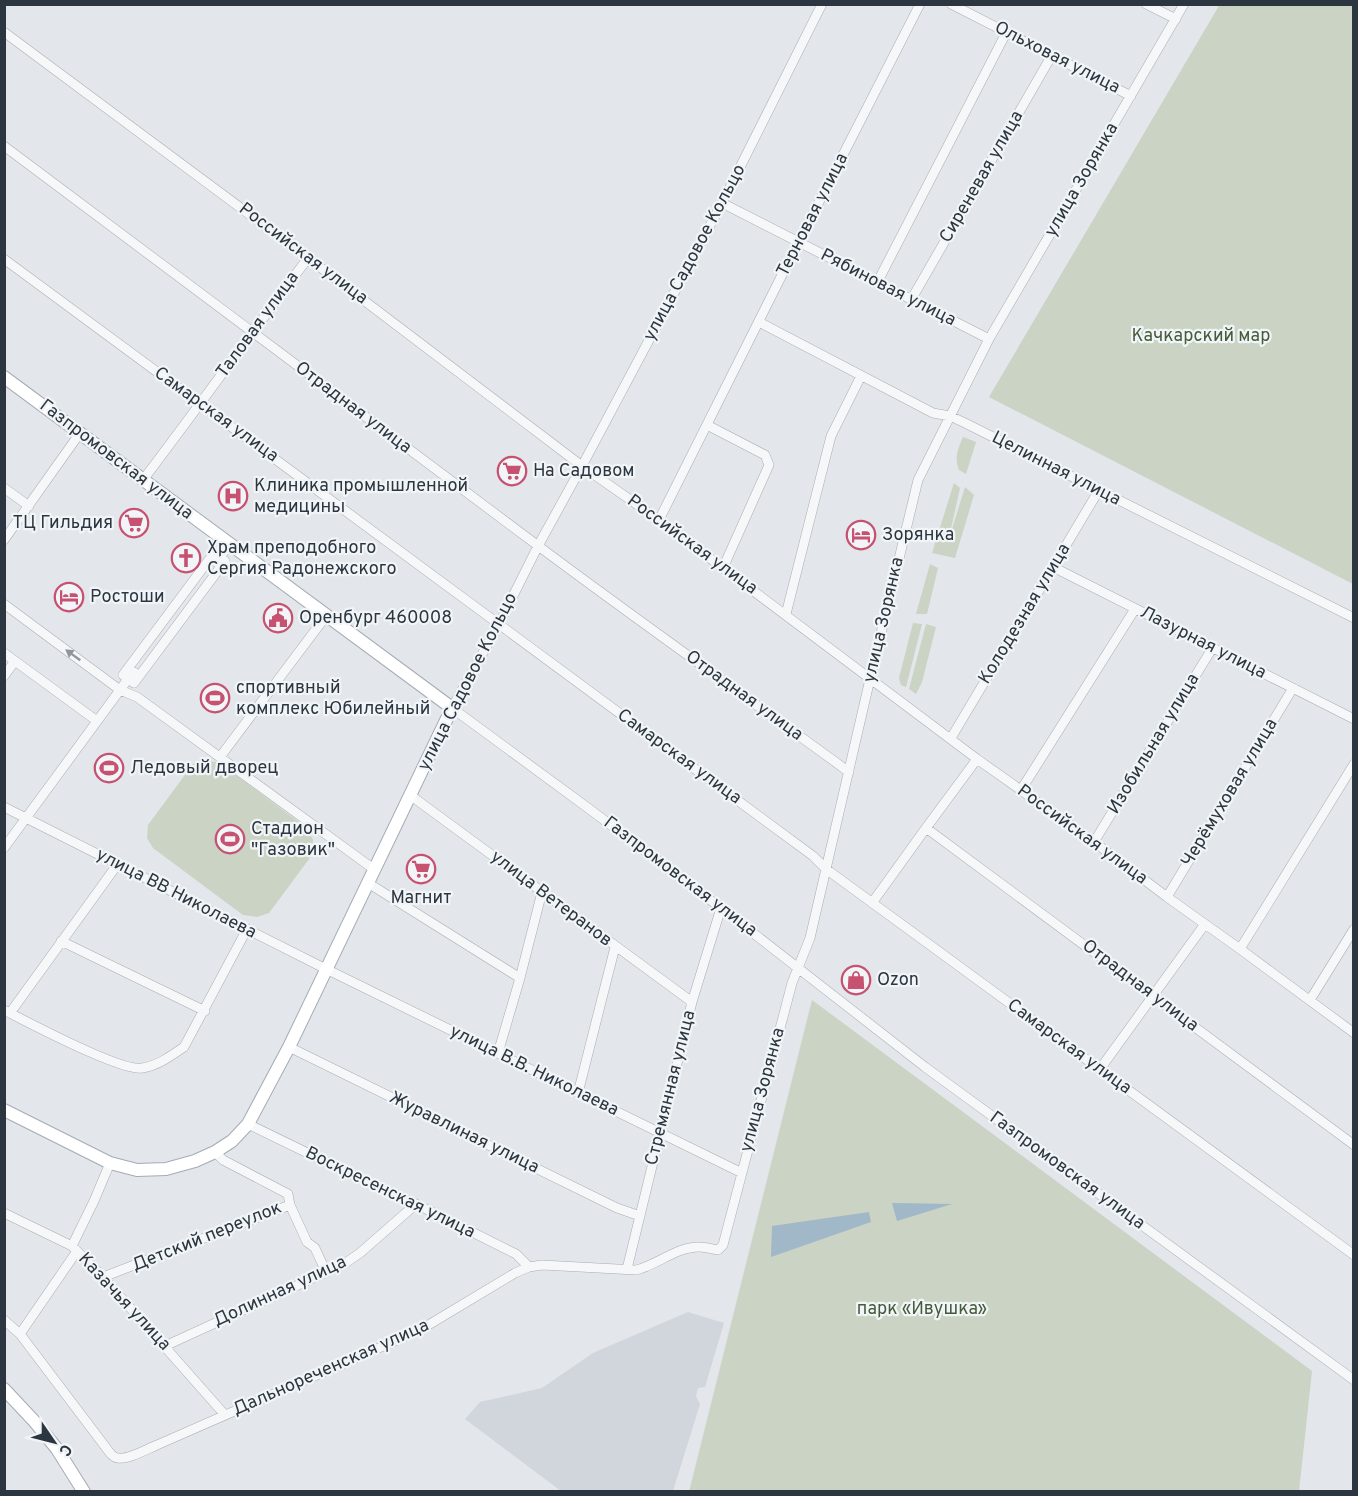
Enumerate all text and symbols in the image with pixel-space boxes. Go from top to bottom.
street label: Ольховая улица [990,16,1124,100]
street label: Сиреневая улица [935,107,1029,247]
street label: улица Зорянка [1040,119,1124,241]
street label: Терновая улица [772,149,854,281]
street label: улица Садовое Кольцо [639,161,751,345]
street label: Российская улица [234,198,372,310]
street label: Рябиновая улица [816,244,960,332]
street label: Таловая улица [212,267,304,383]
park label: Качкарский мар [1132,325,1270,348]
street label: Отрадная улица [290,357,416,459]
street label: Самарская улица [149,362,283,468]
street label: Газпромовская улица [34,395,198,525]
street label: Целинная улица [988,427,1124,511]
supermarket icon: На Садовом [496,455,528,487]
place label: На Садовом [533,460,635,483]
place label: Клиника промышленной медицины [254,475,468,519]
hospital icon: Клиника промышленной медицины [217,480,249,512]
street label: Российская улица [622,490,762,600]
supermarket icon: ТЦ Гильдия [118,507,150,539]
place label: ТЦ Гильдия [13,512,113,535]
hotel icon: Зорянка [845,519,877,551]
place label: Зорянка [882,524,954,547]
place label: Храм преподобного Сергия Радонежского [207,537,397,581]
street label: Колодезная улица [974,539,1076,689]
church icon: Храм преподобного Сергия Радонежского [170,542,202,574]
street label: улица Зорянка [858,555,910,685]
hotel icon: Ростоши [53,581,85,613]
place label: Ростоши [90,586,165,609]
street label: улица Садовое Кольцо [413,589,523,775]
street label: Лазурная улица [1136,601,1270,685]
public building icon: Оренбург 460008 [262,602,294,634]
place label: Оренбург 460008 [299,607,452,630]
street label: Отрадная улица [681,646,807,746]
one-way arrow [66,649,82,661]
street label: Изобильная улица [1103,669,1205,819]
place label: спортивный комплекс Юбилейный [236,677,430,721]
sports icon: спортивный комплекс Юбилейный [199,682,231,714]
street label: Самарская улица [612,704,746,810]
street label: Черёмуховая улица [1177,714,1283,872]
sports icon: Ледовый дворец [93,752,125,784]
place label: Ледовый дворец [130,757,278,780]
street label: Российская улица [1012,780,1152,890]
street label: Газпромовская улица [598,812,762,942]
place label: Стадион "Газовик" [251,818,335,862]
sports icon: Стадион "Газовик" [214,823,246,855]
street label: улица ВВ Николаева [92,843,260,945]
street label: улица Ветеранов [486,846,616,952]
supermarket icon: Магнит [405,853,437,885]
place label: Магнит [391,887,451,910]
street label: Отрадная улица [1077,935,1203,1037]
shop icon: Ozon [840,964,872,996]
place label: Ozon [877,969,919,992]
street label: Самарская улица [1002,994,1136,1100]
street label: Стремянная улица [641,1008,701,1168]
street label: улица В.В. Николаева [446,1020,622,1122]
street label: улица Зорянка [735,1025,791,1155]
street label: Журавлиная улица [385,1087,543,1179]
street label: Газпромовская улица [985,1107,1149,1235]
street label: Воскресенская улица [301,1142,479,1244]
street label: Детский переулок [129,1196,285,1278]
street label: Казачья улица [73,1248,175,1356]
street label: Долинная улица [210,1251,350,1333]
park label: парк «Ивушка» [857,1298,987,1321]
street label: Дальнореченская улица [229,1314,433,1422]
north arrow [24,1412,84,1472]
text: С [54,1440,76,1459]

